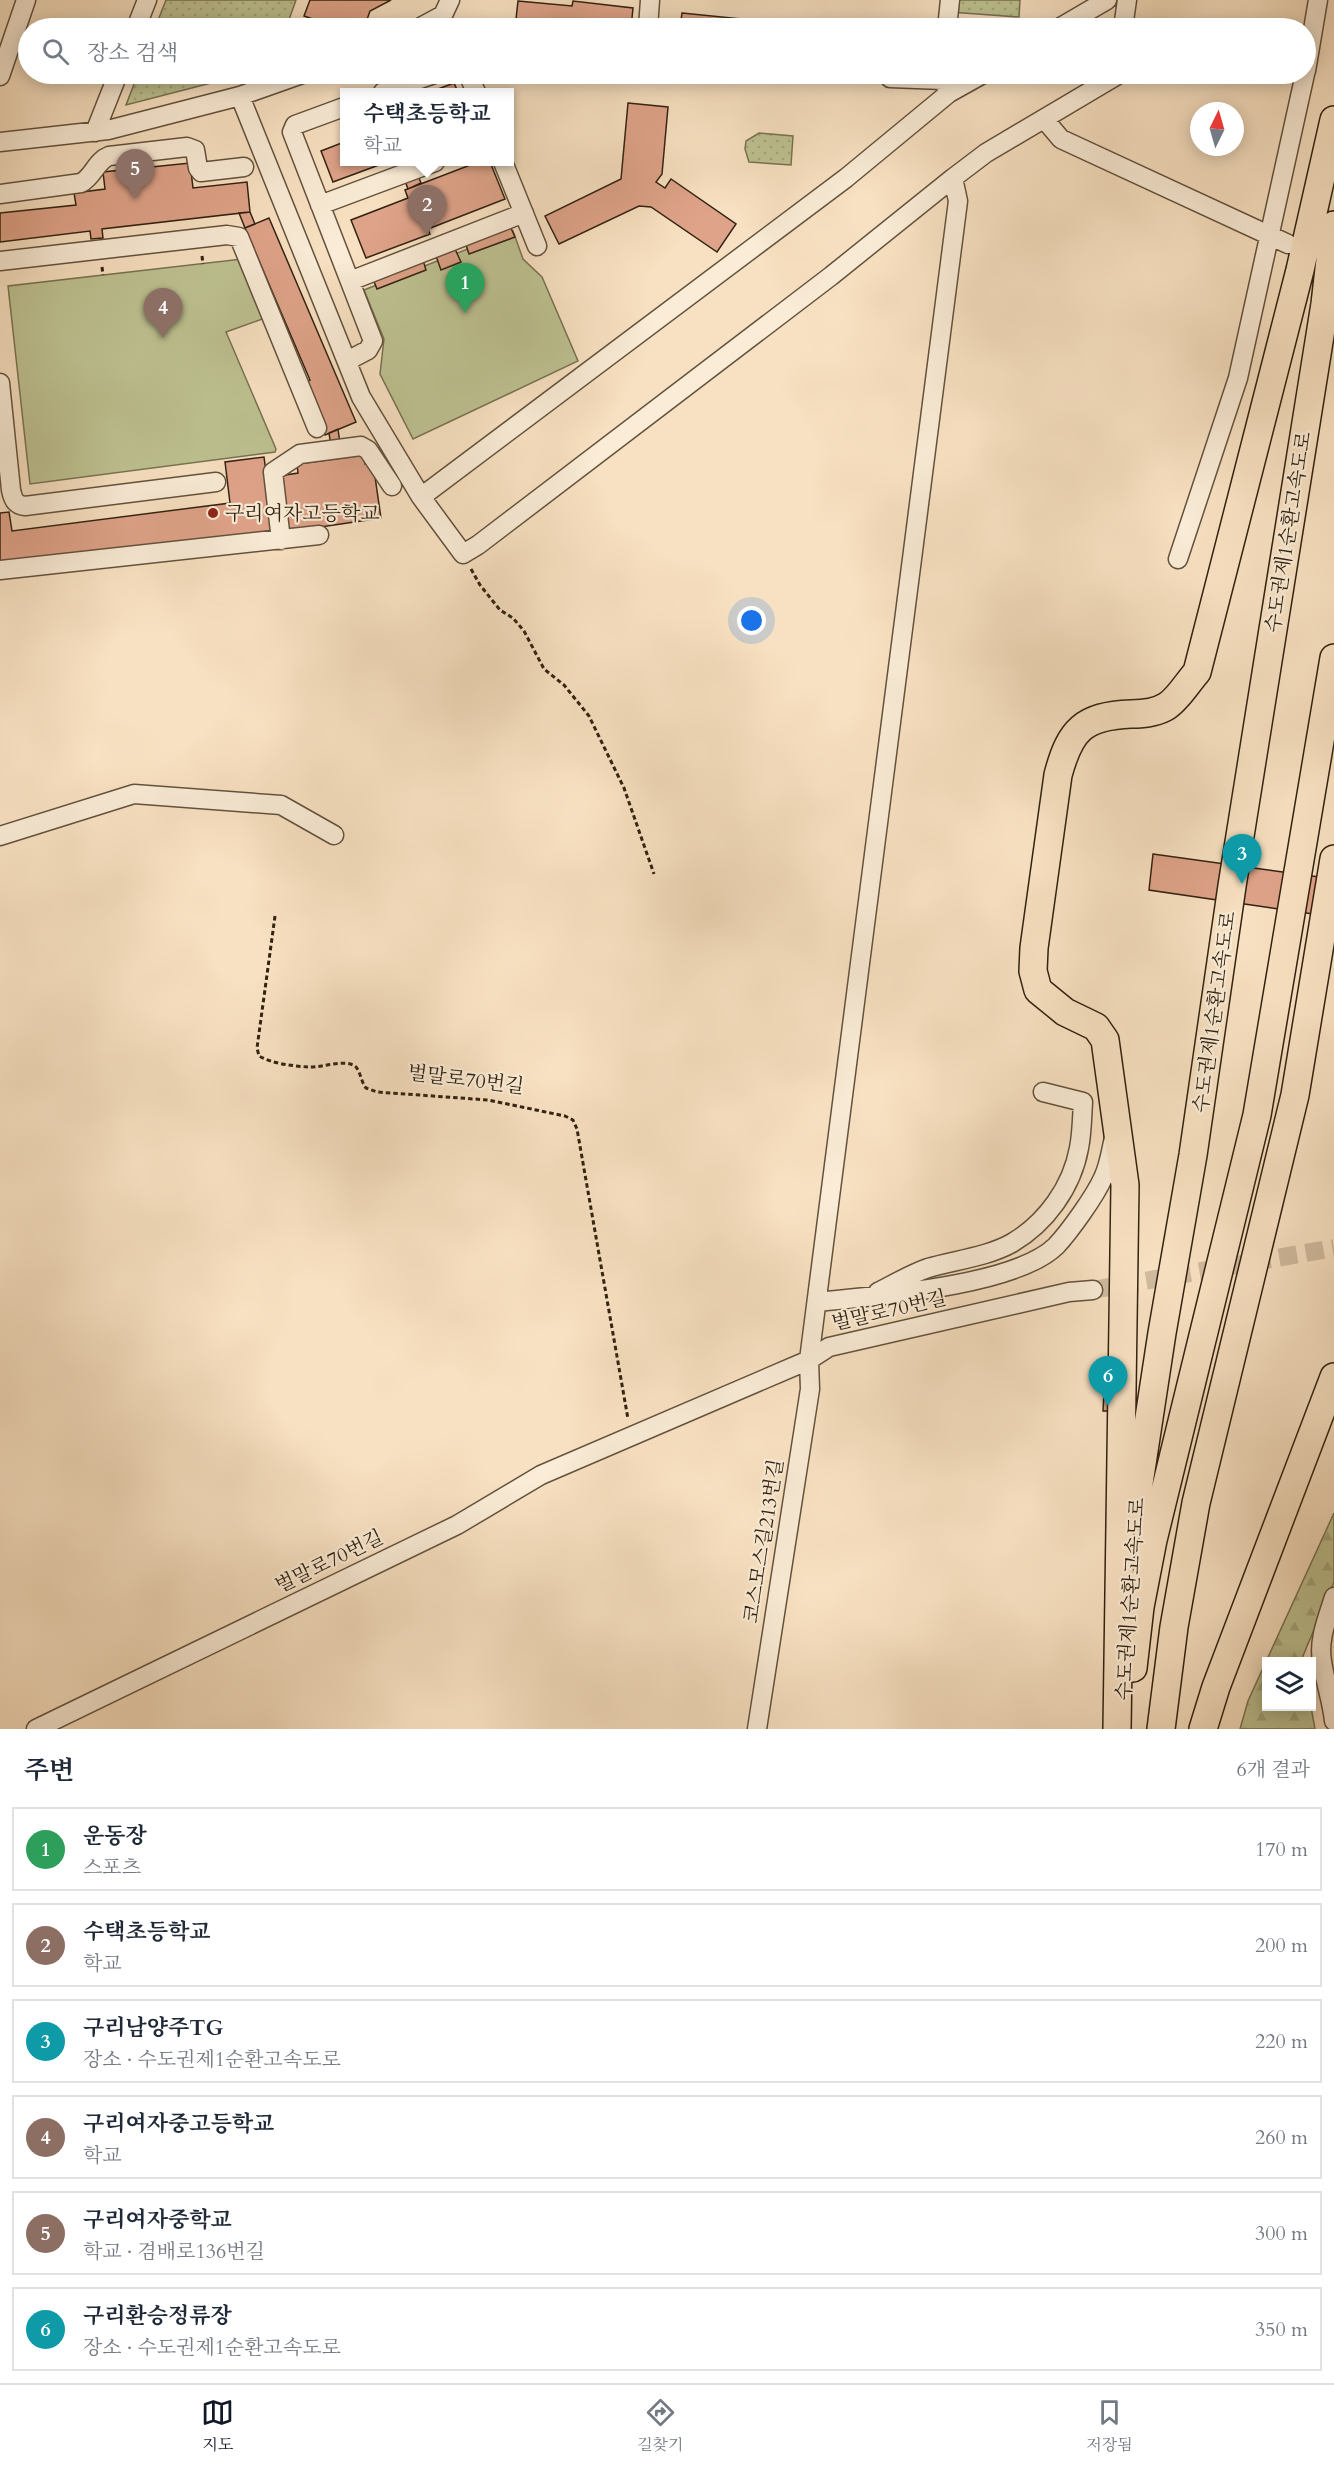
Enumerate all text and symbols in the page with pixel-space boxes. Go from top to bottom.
search box [18,18,1316,84]
icon: search [39,35,72,68]
text: 장소 검색 [87,38,178,68]
popup [340,88,514,166]
text: 수택초등학교 [363,99,491,129]
north arrow [1190,102,1244,156]
text: 학교 [363,132,402,159]
pin: 5 [116,150,154,199]
pin: 2 [408,186,446,235]
pin: 1 [446,264,484,313]
pin: 4 [144,288,182,338]
street label: 수도권제1순환고속도로 [1259,429,1318,635]
place label: 구리여자고등학교 [225,500,380,527]
marker: 구리여자고등학교 [206,506,220,520]
your location [737,606,766,635]
pin: 3 [1222,834,1262,884]
street label: 수도권제1순환고속도로 [1187,909,1242,1115]
street label: 벌말로70번길 [406,1059,526,1100]
street label: 벌말로70번길 [829,1284,949,1337]
pin: 6 [1088,1356,1128,1406]
street label: 코스모스길213번길 [737,1457,790,1625]
street label: 수도권제1순환고속도로 [1110,1497,1151,1701]
street label: 벌말로70번길 [271,1524,388,1599]
map controls [1262,1657,1316,1711]
button: layers [1262,1657,1316,1711]
text: 주변 [24,1753,74,1788]
text: 6개 결과 [1236,1756,1310,1783]
text: 운동장 [83,1821,147,1851]
text: 1 [40,1836,51,1863]
text: 170 m [1255,1836,1308,1863]
text: 스포츠 [83,1854,141,1881]
text: 수택초등학교 [83,1917,211,1947]
text: 2 [40,1932,51,1959]
text: 200 m [1255,1932,1308,1959]
text: 학교 [83,1950,122,1977]
text: 구리남양주TG [83,2013,223,2043]
text: 3 [40,2028,51,2055]
text: 220 m [1255,2028,1308,2055]
text: 장소 · 수도권제1순환고속도로 [83,2046,341,2073]
text: 구리여자중고등학교 [83,2109,274,2139]
text: 4 [40,2124,51,2151]
text: 260 m [1255,2124,1308,2151]
text: 학교 [83,2142,122,2169]
text: 구리여자중학교 [83,2205,232,2235]
text: 5 [40,2220,51,2247]
text: 300 m [1255,2220,1308,2247]
text: 학교 · 겸배로136번길 [83,2238,265,2265]
text: 구리환승정류장 [83,2301,232,2331]
text: 6 [40,2316,51,2343]
text: 350 m [1255,2316,1308,2343]
text: 장소 · 수도권제1순환고속도로 [83,2334,341,2361]
tab: 지도 [201,2396,234,2456]
tab: 길찾기 [637,2396,684,2456]
tab: 저장됨 [1086,2396,1133,2456]

